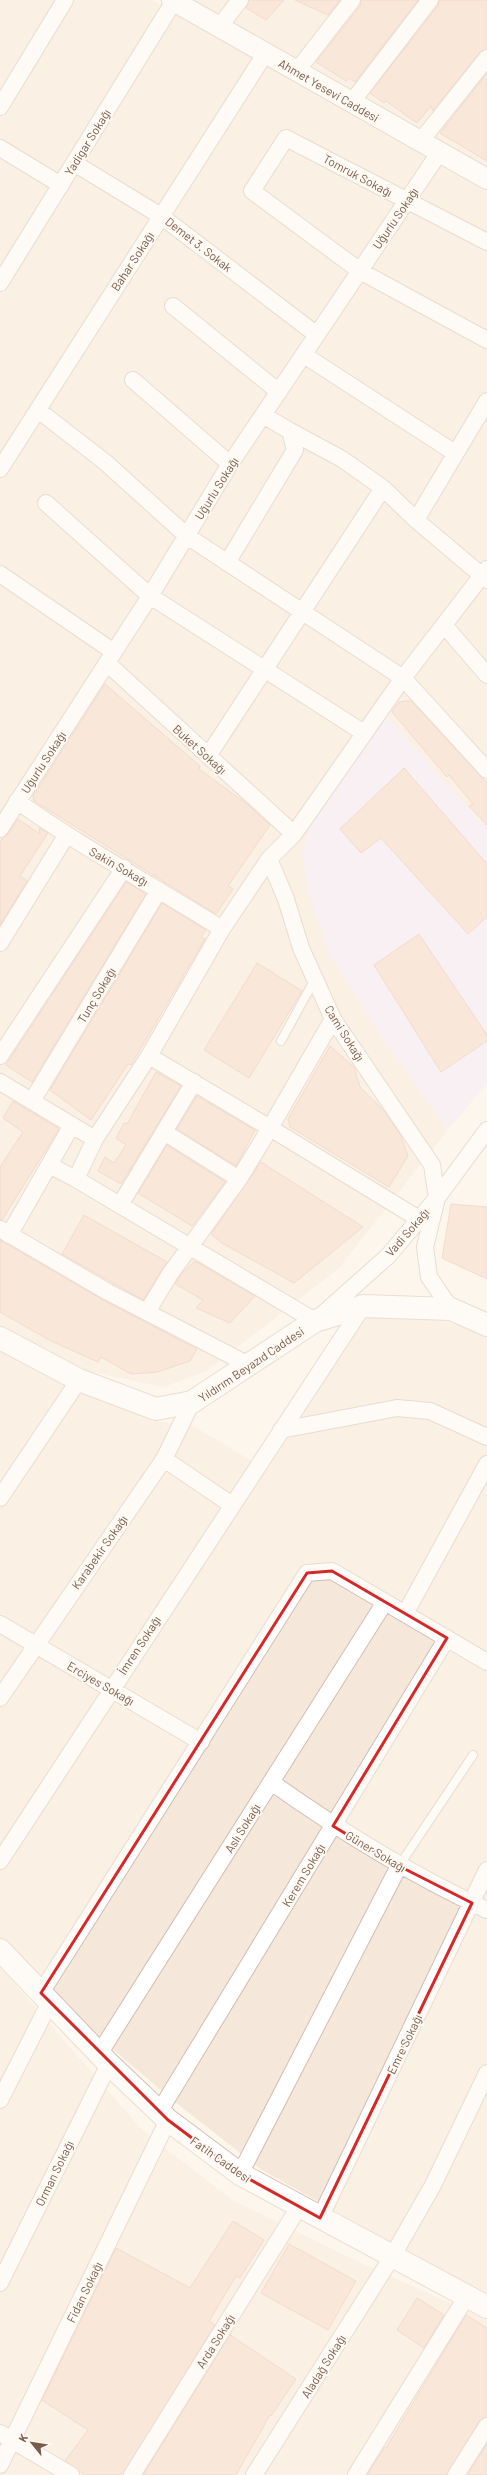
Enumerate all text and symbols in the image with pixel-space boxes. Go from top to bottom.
street label: Ahmet Yesevi Caddesi [276,56,382,124]
street label: Yadigar Sokağı [61,106,113,178]
street label: Tomruk Sokağı [321,151,395,199]
street label: Uğurlu Sokağı [369,185,421,251]
street label: Demet 3. Sokak [163,214,235,274]
street label: Bahar Sokağı [108,229,156,293]
street label: Uğurlu Sokağı [191,454,241,522]
street label: Buket Sokağı [170,721,230,777]
street label: Uğurlu Sokağı [18,728,68,796]
street label: Sakin Sokağı [87,844,151,888]
street label: Tunç Sokağı [74,965,118,1025]
street label: Cami Sokağı [322,1002,368,1064]
street label: Vadi Sokağı [382,1205,432,1259]
street label: Yıldırım Beyazıd Caddesi [196,1323,306,1405]
street label: Karabekir Sokağı [68,1512,130,1592]
street label: İmren Sokağı [115,1613,163,1677]
street label: Erciyes Sokağı [65,1658,137,1708]
street label: Aslı Sokağı [221,1801,263,1855]
street label: Güner Sokağı [343,1828,409,1874]
street label: Kerem Sokağı [279,1841,327,1909]
street label: Emre Sokağı [383,2012,425,2076]
street label: Fatih Caddesi [188,2133,254,2185]
street label: Orman Sokağı [32,2138,76,2208]
street label: Fidan Sokağı [63,2259,105,2325]
street label: Arda Sokağı [193,2311,237,2371]
street label: Aladağ Sokağı [298,2332,348,2400]
north arrow [12,2423,52,2463]
text: K [16,2431,30,2444]

